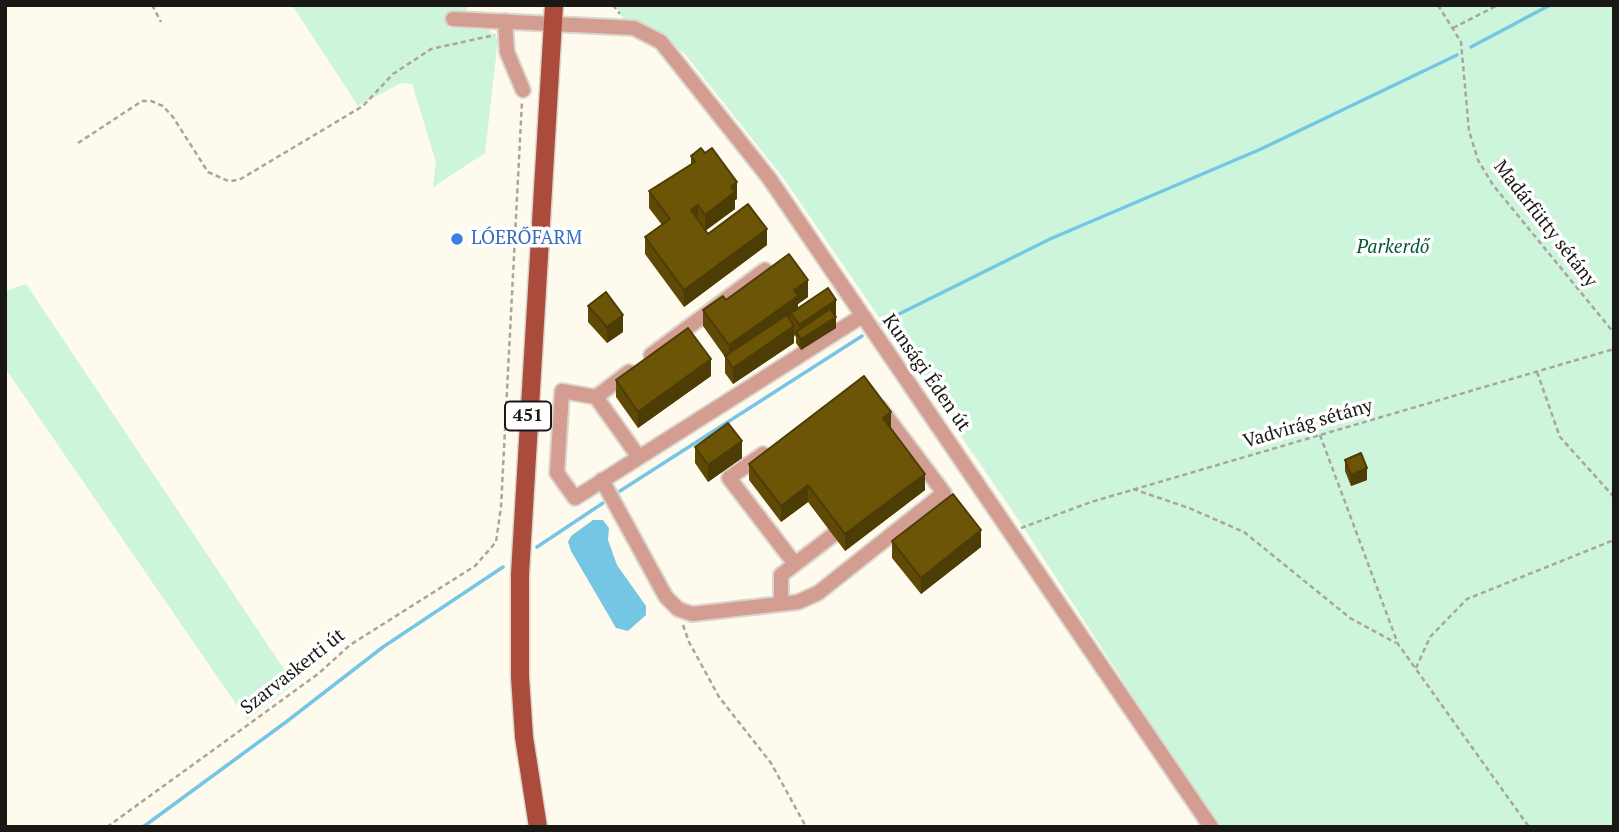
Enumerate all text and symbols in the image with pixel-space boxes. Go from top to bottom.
street label: Madárfütty sétány [1488,156,1602,292]
place label: LÓERŐFARM [471,228,582,250]
marker: LÓERŐFARM [449,231,465,247]
park label: Parkerdő [1356,237,1430,259]
street label: Kunsági Éden út [877,310,975,436]
street label: Vadvirág sétány [1241,395,1375,453]
road number: 451 [505,402,551,430]
street label: Szarvaskerti út [236,624,350,720]

